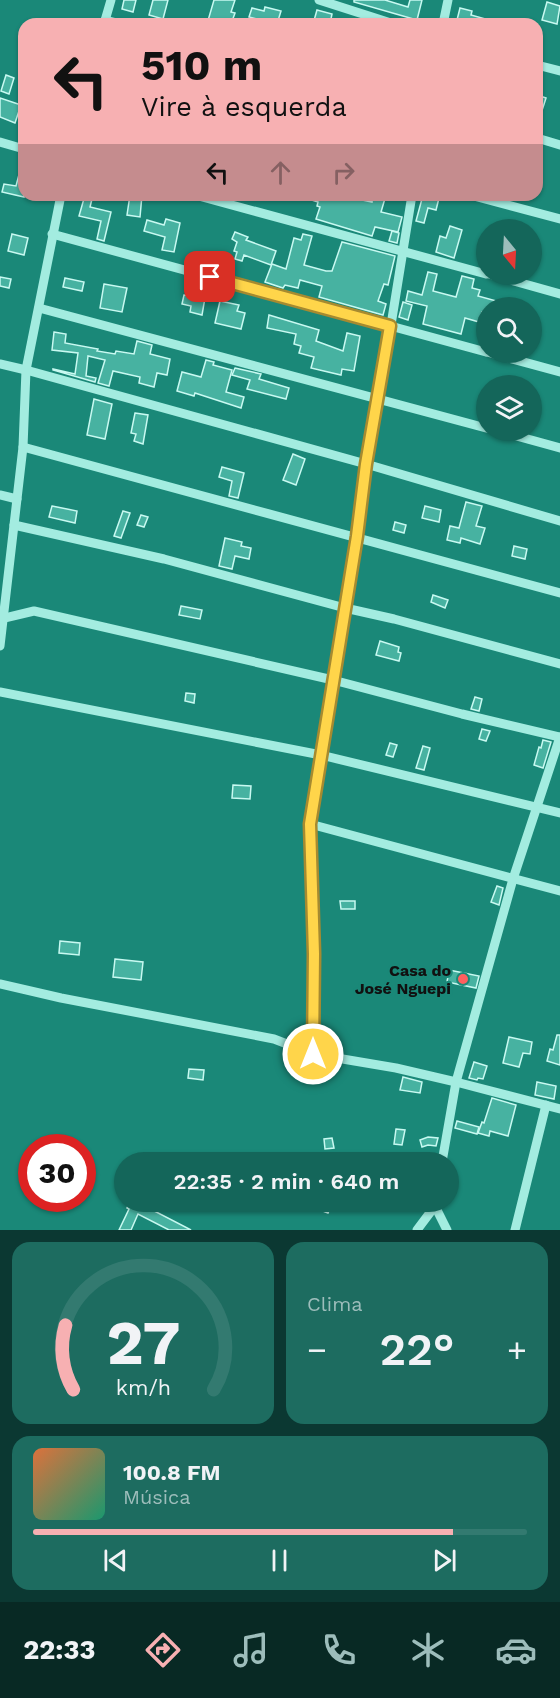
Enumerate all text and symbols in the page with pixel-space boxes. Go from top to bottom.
text: 510 m [141,41,262,90]
icon: left [42,42,120,120]
text: Vire à esquerda [141,91,347,123]
icon: left [201,156,234,189]
icon: ahead [264,156,297,189]
icon: right [327,156,360,189]
north arrow [476,219,542,285]
map controls [476,219,542,441]
pin [184,251,235,302]
icon: arrive [193,260,226,293]
button: search [476,297,542,363]
button: layers [476,375,542,441]
place label: Casa do José Nguepi [355,961,451,998]
marker: Casa do José Nguepi [456,972,470,986]
position arrow [281,1022,345,1086]
speed limit sign: 30 [18,1134,96,1212]
text: 22:35 · 2 min · 640 m [174,1169,399,1194]
text: Clima [307,1292,363,1316]
text: 27 [106,1306,180,1379]
text: 22° [380,1323,454,1376]
text: − [307,1330,327,1369]
text: + [507,1330,527,1369]
text: km/h [115,1375,171,1400]
text: 100.8 FM [123,1460,221,1485]
text: Música [123,1485,191,1509]
icon: previous [99,1544,132,1577]
icon: pause [263,1544,296,1577]
icon: next [428,1544,461,1577]
icon: directions [142,1629,184,1671]
icon: music [230,1629,272,1671]
icon: phone [318,1629,360,1671]
icon: climate [407,1629,449,1671]
icon: car [495,1629,537,1671]
text: 22:33 [23,1634,96,1666]

